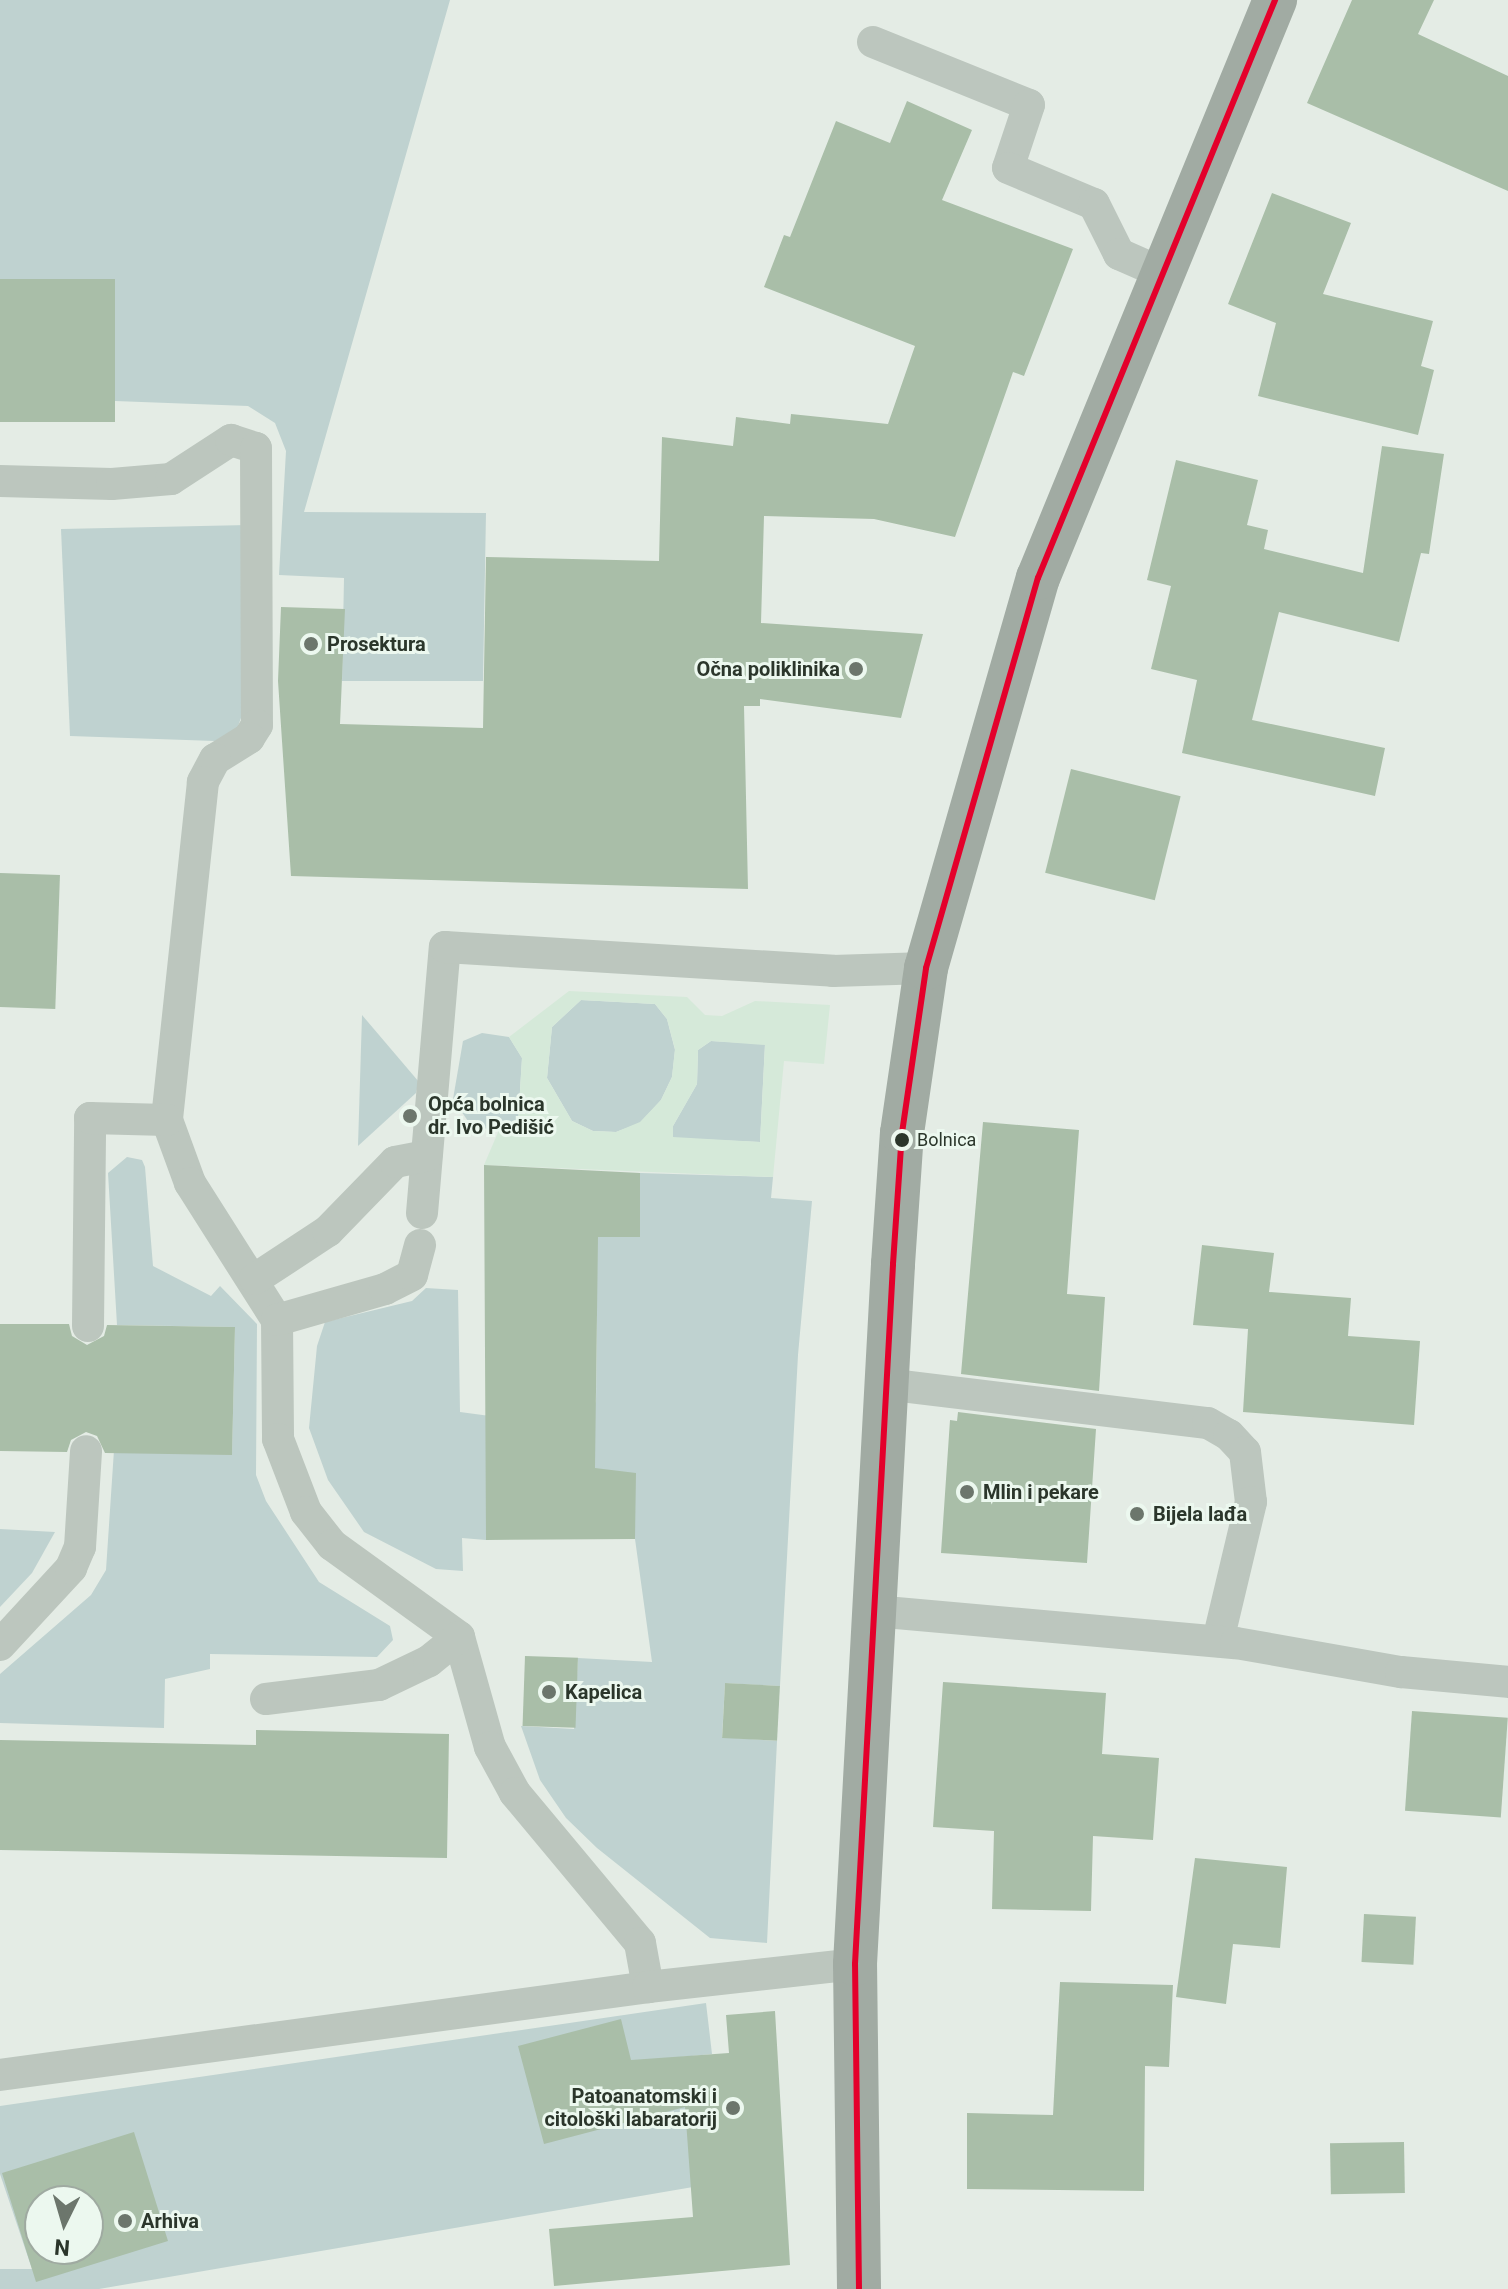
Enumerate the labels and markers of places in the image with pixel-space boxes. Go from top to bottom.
place label: Prosektura [327,632,426,656]
marker: Prosektura [302,635,320,653]
place label: Očna poliklinika [697,657,840,681]
marker: Očna poliklinika [847,660,865,678]
place label: Opća bolnica dr. Ivo Pedišić [428,1092,554,1139]
marker: Opća bolnica dr. Ivo Pedišić [399,1105,421,1127]
place label: Bolnica [917,1129,976,1151]
marker: Bolnica [894,1132,910,1148]
place label: Mlin i pekare [983,1480,1099,1504]
marker: Mlin i pekare [958,1483,976,1501]
place label: Bijela lađa [1153,1502,1247,1526]
marker: Bijela lađa [1128,1505,1146,1523]
place label: Kapelica [565,1680,642,1704]
marker: Kapelica [540,1683,558,1701]
place label: Patoanatomski i citološki labaratorij [544,2084,717,2131]
marker: Patoanatomski i citološki labaratorij [724,2099,742,2117]
place label: Arhiva [141,2209,199,2233]
marker: Arhiva [116,2212,134,2230]

